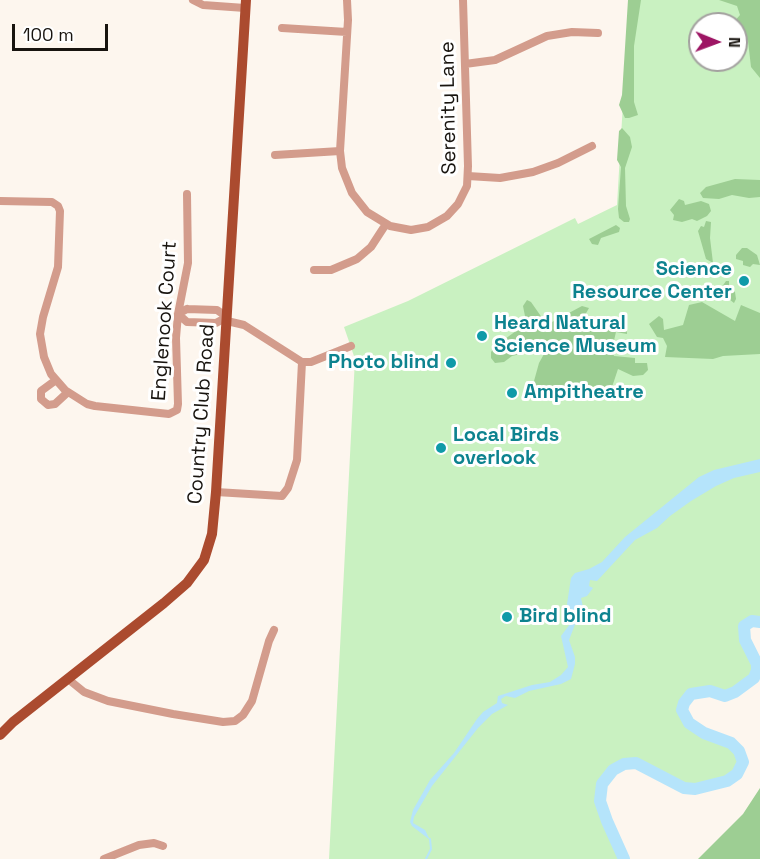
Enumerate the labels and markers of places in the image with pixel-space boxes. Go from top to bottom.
place label: Science Resource Center [572,258,732,305]
marker: Science Resource Center [737,274,751,288]
place label: Heard Natural Science Museum [494,312,657,359]
marker: Heard Natural Science Museum [475,329,489,343]
place label: Photo blind [328,351,439,375]
marker: Photo blind [444,356,458,370]
place label: Ampitheatre [524,381,644,405]
marker: Ampitheatre [505,386,519,400]
place label: Local Birds overlook [453,424,559,471]
marker: Local Birds overlook [434,441,448,455]
place label: Bird blind [519,605,611,629]
marker: Bird blind [500,610,514,624]

